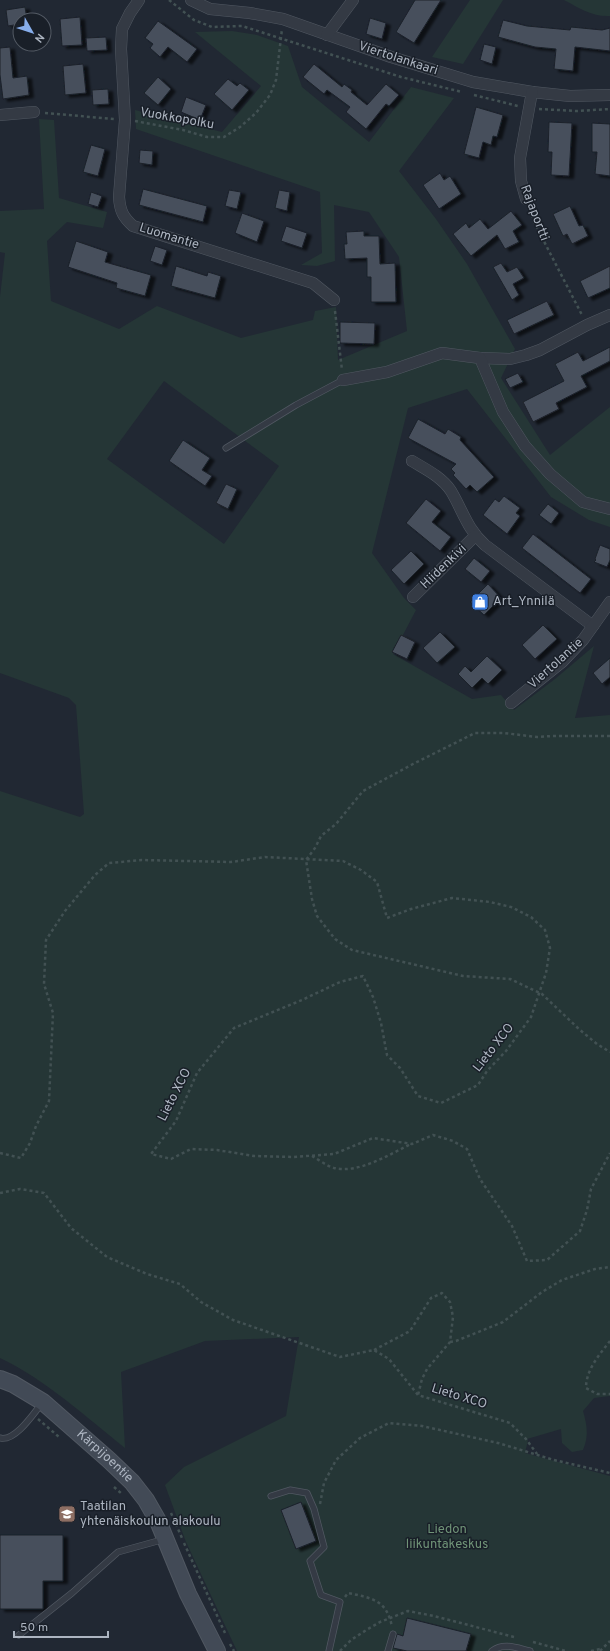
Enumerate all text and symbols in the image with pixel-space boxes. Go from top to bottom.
north arrow [12,12,52,52]
text: N [31,30,47,45]
street label: Viertolankaari [356,39,440,79]
street label: Vuokkopolku [139,105,215,133]
street label: Rajaportti [516,183,552,243]
street label: Luomantie [137,220,201,254]
street label: Hiidenkivi [418,541,470,593]
shop icon: Art_Ynnilä [470,592,490,612]
place label: Art_Ynnilä [493,594,555,610]
street label: Viertolantie [525,635,587,693]
street label: Lieto XCO [470,1020,518,1076]
street label: Lieto XCO [155,1066,195,1124]
street label: Lieto XCO [429,1381,489,1413]
street label: Kärpijoentie [73,1427,136,1486]
place label: Taatilan yhtenäiskoulun alakoulu [80,1499,221,1530]
school or university icon: Taatilan yhtenäiskoulun alakoulu [57,1504,77,1524]
park label: Liedon liikuntakeskus [406,1522,488,1553]
scale bar [14,1613,108,1639]
text: 50 m [20,1620,48,1636]

